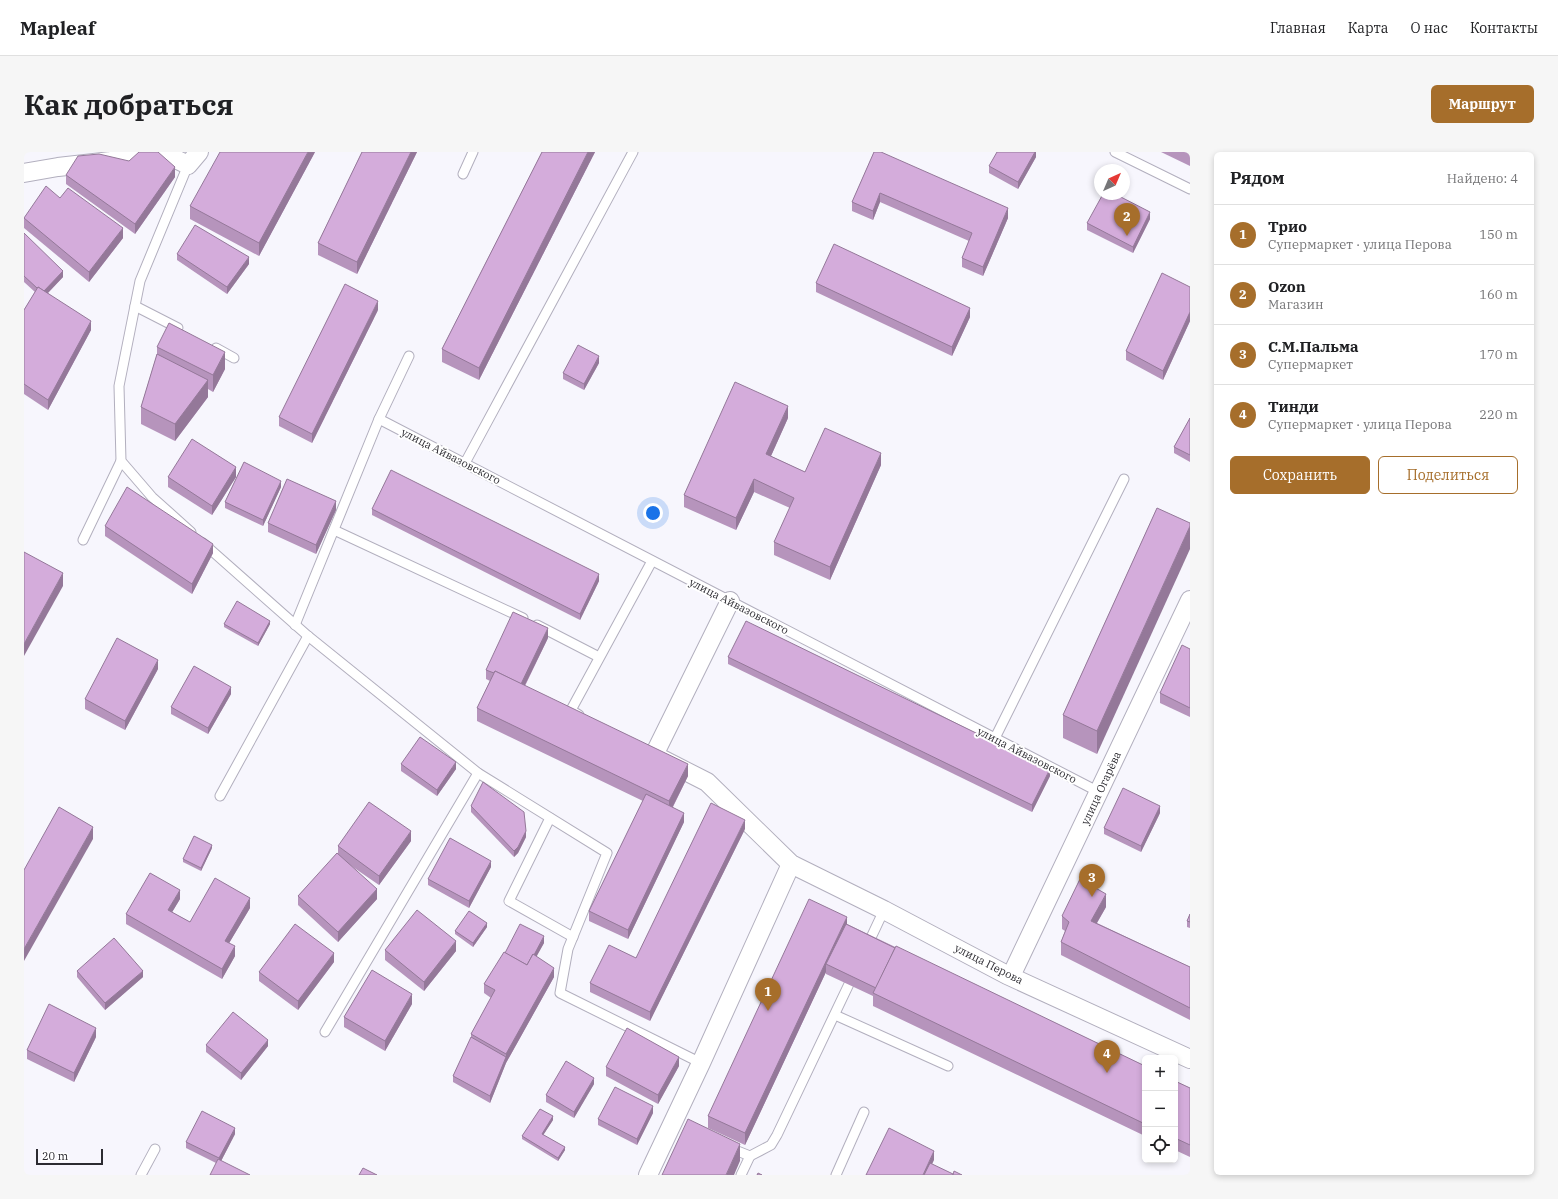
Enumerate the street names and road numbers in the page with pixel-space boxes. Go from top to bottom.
street label: улица Айвазовского [399,425,503,487]
street label: улица Айвазовского [687,575,791,637]
street label: улица Айвазовского [975,724,1079,786]
street label: улица Огарёва [1078,749,1124,827]
street label: улица Перова [952,941,1026,987]

